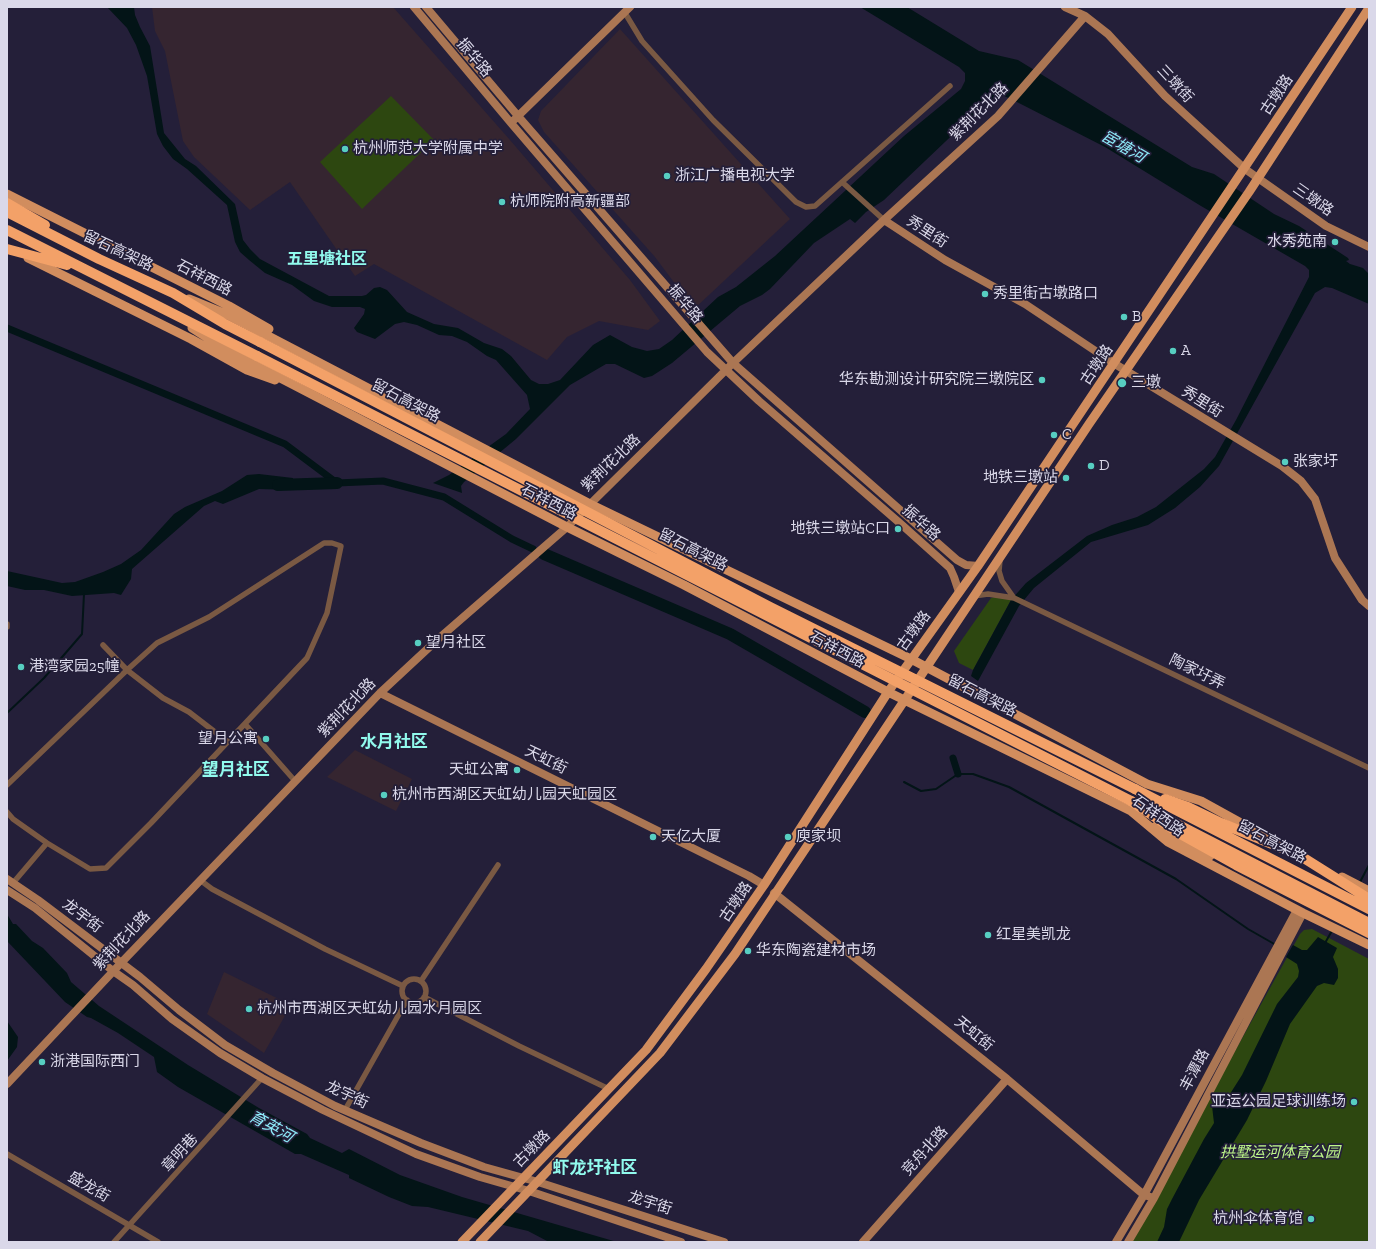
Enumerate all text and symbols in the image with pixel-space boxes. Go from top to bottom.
street label: 振华路 [453,35,495,81]
street label: 三墩街 [1153,61,1197,107]
street label: 古墩路 [1257,71,1297,119]
street label: 紫荆花北路 [946,79,1012,145]
water label: 宦塘河 [1097,127,1149,167]
place label: 杭州师范大学附属中学 [353,140,503,158]
marker: 杭州师范大学附属中学 [340,144,350,154]
place label: 浙江广播电视大学 [675,167,795,185]
marker: 浙江广播电视大学 [662,171,672,181]
street label: 三墩路 [1289,180,1337,220]
place label: 杭师院附高新疆部 [510,193,630,211]
marker: 杭师院附高新疆部 [497,197,507,207]
street label: 秀里街 [903,212,951,252]
street label: 留石高架路 [80,227,156,275]
place label: 水秀苑南 [1267,233,1327,251]
marker: 水秀苑南 [1330,237,1340,247]
district label: 五里塘社区 [287,249,367,269]
street label: 石祥西路 [173,256,235,300]
street label: 振华路 [664,281,706,327]
place label: 秀里街古墩路口 [993,285,1098,303]
marker: 秀里街古墩路口 [980,289,990,299]
place label: B [1132,308,1141,326]
marker: B [1119,312,1129,322]
street label: 古墩路 [1077,341,1117,389]
place label: A [1181,342,1191,360]
marker: A [1168,346,1178,356]
place label: 华东勘测设计研究院三墩院区 [839,371,1034,389]
place label: 三墩 [1131,374,1161,392]
street label: 留石高架路 [369,375,443,427]
marker: 华东勘测设计研究院三墩院区 [1037,375,1047,385]
marker: 三墩 [1116,377,1128,389]
street label: 秀里街 [1178,382,1226,422]
place label: C [1062,426,1072,444]
street label: 紫荆花北路 [578,430,644,496]
marker: C [1049,430,1059,440]
place label: 张家圩 [1293,453,1338,471]
place label: D [1099,457,1110,475]
marker: 张家圩 [1280,457,1290,467]
marker: D [1086,461,1096,471]
place label: 地铁三墩站 [983,469,1058,487]
marker: 地铁三墩站 [1061,473,1071,483]
street label: 石祥西路 [518,480,580,524]
street label: 振华路 [898,501,944,545]
place label: 地铁三墩站C口 [790,520,890,538]
marker: 地铁三墩站C口 [893,524,903,534]
street label: 留石高架路 [656,525,730,575]
street label: 古墩路 [893,608,935,654]
street label: 石祥西路 [806,628,868,672]
place label: 望月社区 [426,634,486,652]
marker: 望月社区 [413,638,423,648]
street label: 陶家圩弄 [1166,651,1228,693]
place label: 港湾家园25幢 [29,658,119,676]
marker: 港湾家园25幢 [16,662,26,672]
street label: 留石高架路 [945,671,1019,721]
street label: 紫荆花北路 [314,675,380,741]
place label: 望月公寓 [198,730,258,748]
district label: 水月社区 [360,732,428,752]
marker: 望月公寓 [261,734,271,744]
street label: 天虹街 [522,742,570,778]
district label: 望月社区 [202,760,270,780]
place label: 天虹公寓 [449,761,509,779]
marker: 天虹公寓 [512,765,522,775]
place label: 杭州市西湖区天虹幼儿园天虹园区 [392,786,617,804]
marker: 杭州市西湖区天虹幼儿园天虹园区 [379,790,389,800]
street label: 石祥西路 [1128,791,1188,841]
street label: 留石高架路 [1235,816,1309,868]
place label: 天亿大厦 [661,828,721,846]
place label: 庾家坝 [796,828,841,846]
marker: 天亿大厦 [648,832,658,842]
marker: 庾家坝 [783,832,793,842]
street label: 古墩路 [716,878,756,926]
street label: 龙宇街 [59,895,105,937]
street label: 紫荆花北路 [90,907,154,975]
place label: 红星美凯龙 [996,926,1071,944]
marker: 红星美凯龙 [983,930,993,940]
place label: 华东陶瓷建材市场 [756,942,876,960]
marker: 华东陶瓷建材市场 [743,946,753,956]
place label: 杭州市西湖区天虹幼儿园水月园区 [257,1000,482,1018]
marker: 杭州市西湖区天虹幼儿园水月园区 [244,1004,254,1014]
street label: 天虹街 [951,1013,997,1055]
street label: 丰潭路 [1176,1046,1214,1094]
place label: 浙港国际西门 [50,1053,140,1071]
marker: 浙港国际西门 [37,1057,47,1067]
street label: 龙宇街 [323,1077,371,1113]
place label: 亚运公园足球训练场 [1211,1093,1346,1111]
marker: 亚运公园足球训练场 [1349,1097,1359,1107]
water label: 育英河 [245,1107,297,1147]
street label: 竞舟北路 [898,1123,952,1179]
street label: 古墩路 [510,1127,554,1171]
street label: 章明巷 [158,1130,202,1176]
park label: 拱墅运河体育公园 [1220,1144,1340,1162]
district label: 虾龙圩社区 [553,1158,637,1178]
street label: 盛龙街 [65,1168,113,1206]
street label: 龙宇街 [626,1187,674,1219]
place label: 杭州伞体育馆 [1213,1210,1303,1228]
marker: 杭州伞体育馆 [1306,1214,1316,1224]

